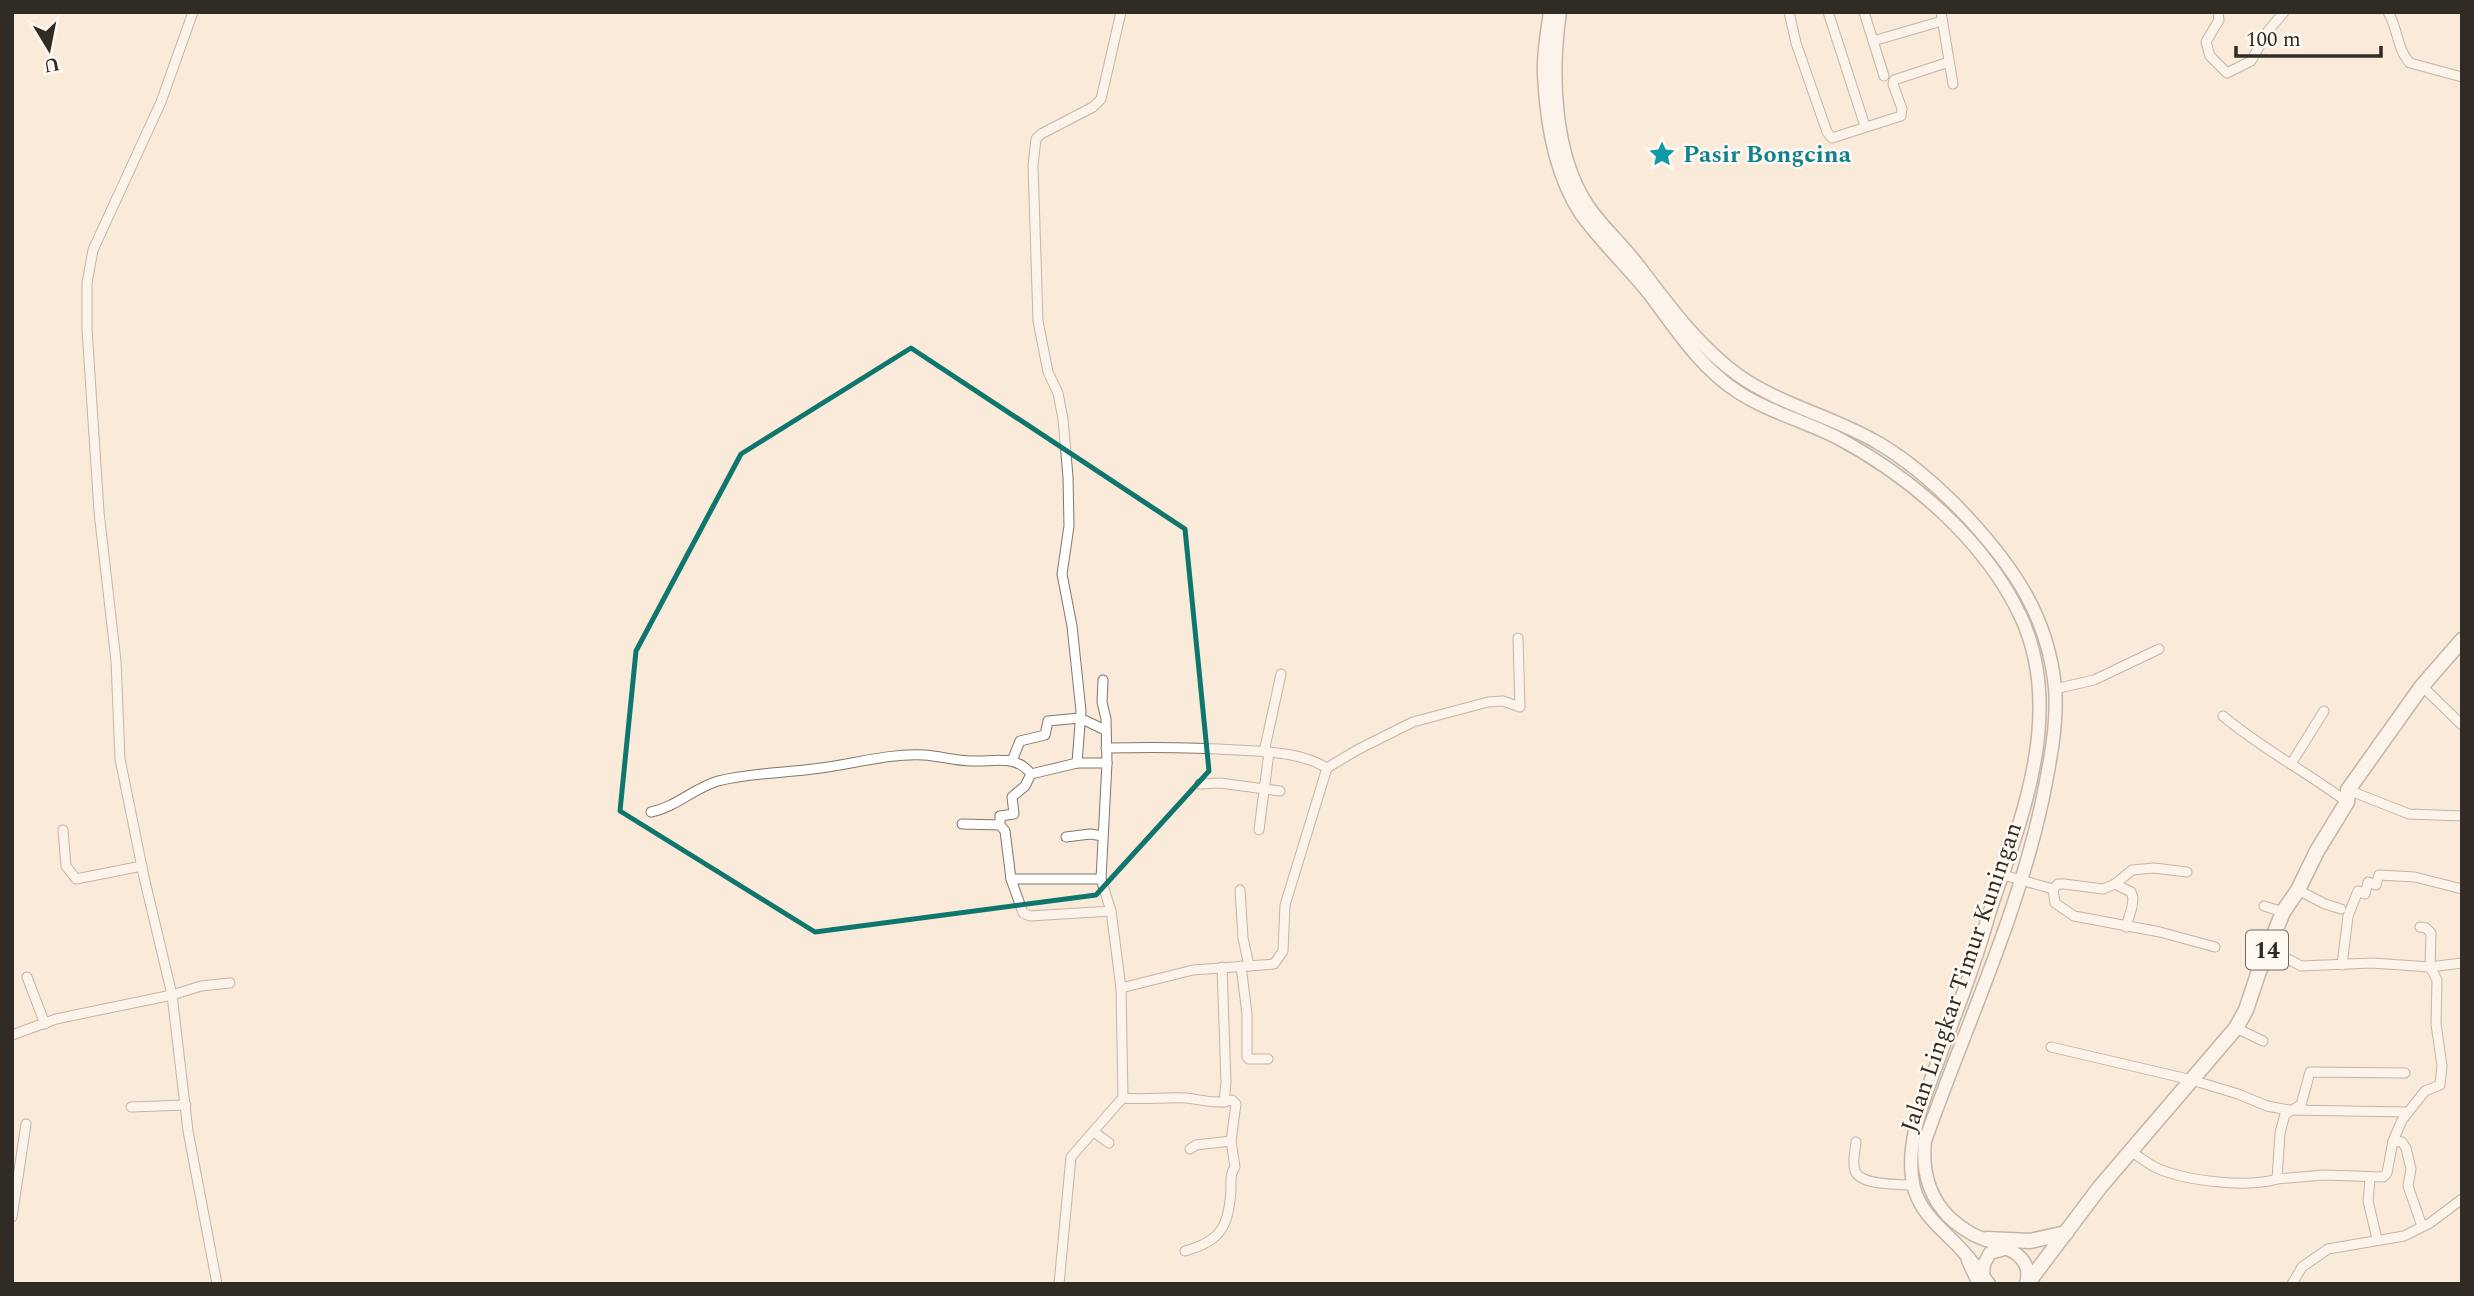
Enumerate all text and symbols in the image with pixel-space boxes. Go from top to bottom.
north arrow [14,14,84,84]
scale bar [2236,14,2381,58]
text: 100 m [2246,24,2301,56]
text: U [41,49,62,80]
place label: Pasir Bongcina [1683,137,1852,173]
place icon: Pasir Bongcina [1647,139,1677,169]
street label: Jalan Lingkar Timur Kuningan [1892,817,2032,1137]
road number: 14 [2246,931,2288,970]

